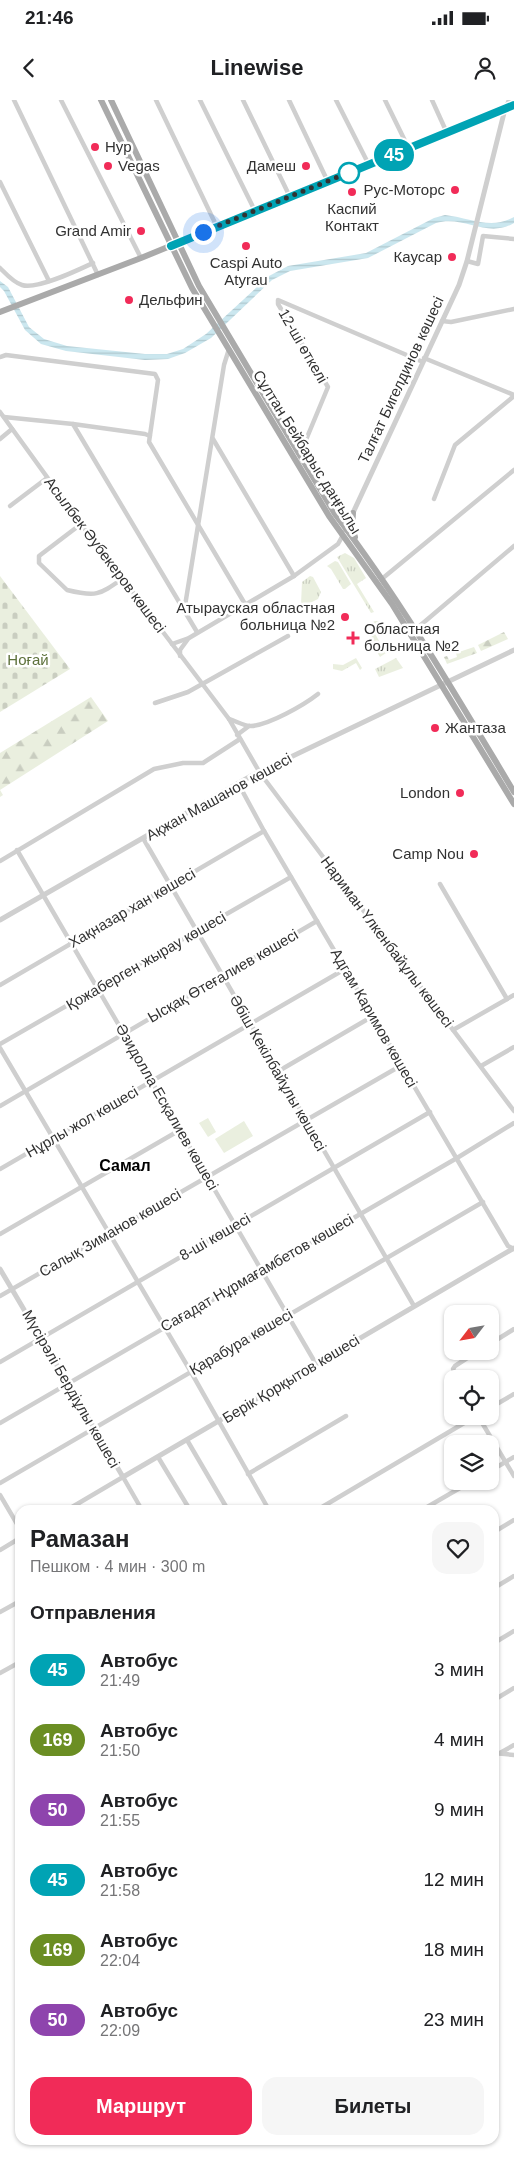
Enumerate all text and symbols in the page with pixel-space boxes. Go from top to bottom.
text: 21:46 [25,7,74,28]
icon: back [15,54,43,82]
icon: person [471,54,499,82]
text: Linewise [211,55,303,80]
place label: Нур [105,138,132,155]
line badge: 45 [372,139,416,171]
marker: Нур [89,141,101,153]
text: 45 [384,145,404,165]
place label: Vegas [118,157,160,174]
place label: Дамеш [247,157,296,174]
marker: Vegas [102,160,114,172]
marker: Дамеш [300,160,312,172]
unlabelled marker [338,162,360,184]
place label: Рус-Моторс [364,181,445,198]
marker: Рус-Моторс [449,184,461,196]
marker: Каспий Контакт [346,186,358,198]
place label: Каспий Контакт [325,200,379,234]
your location [191,220,216,245]
place label: Grand Amir [55,222,131,239]
marker: Grand Amir [135,225,147,237]
marker: Caspi Auto Atyrau [240,240,252,252]
place label: Каусар [394,248,442,265]
marker: Каусар [446,251,458,263]
place label: Caspi Auto Atyrau [210,254,282,288]
place label: Дельфин [139,291,203,308]
marker: Дельфин [123,294,135,306]
street label: Талғат Бигелдинов көшесі [354,294,447,466]
street label: 12-ші өткелі [275,306,332,386]
street label: Сұлтан Бейбарыс даңғылы [250,367,365,537]
street label: Асылбек Әубекеров көшесі [41,474,169,636]
place label: Атырауская областная больница №2 [176,599,335,633]
marker: Атырауская областная больница №2 [339,611,351,623]
place label: Областная больница №2 [364,620,459,654]
marker: Областная больница №2 [346,631,360,645]
park label: Ноғай [7,651,49,668]
place label: Жантаза [445,719,506,736]
marker: Жантаза [429,722,441,734]
street label: Ақжан Машанов көшесі [143,749,294,844]
place label: London [400,784,450,801]
marker: London [454,787,466,799]
place label: Camp Nou [392,845,464,862]
marker: Camp Nou [468,848,480,860]
street label: Нариман Үлкенбайұлы көшесі [317,853,457,1031]
street label: Хақназар хан көшесі [65,864,198,951]
street label: Қожаберген жырау көшесі [63,908,229,1013]
street label: Ысқақ Өтеғалиев көшесі [145,926,301,1026]
street label: Адгам Каримов көшесі [328,945,421,1090]
street label: Әбіш Кекілбайұлы көшесі [227,992,330,1154]
street label: Әзидолла Есқалиев көшесі [113,1021,222,1193]
street label: Нұрлы жол көшесі [23,1082,141,1161]
district label: Самал [99,1157,151,1174]
street label: Салық Зиманов көшесі [36,1185,184,1280]
street label: 8-шi көшесi [176,1209,253,1264]
street label: Сағадат Нұрмағамбетов көшесі [157,1210,356,1335]
street label: Қарабура көшесі [186,1305,295,1378]
north arrow [444,1305,499,1360]
map controls [444,1305,499,1490]
street label: Мүсірәлі Бердіұлы көшесі [19,1307,124,1471]
street label: Берік Қорқытов көшесі [219,1331,362,1426]
button: locate [444,1370,499,1425]
button: layers [444,1435,499,1490]
button: heart [432,1522,484,1574]
text: Рамазан [30,1525,130,1552]
text: Пешком · 4 мин · 300 m [30,1558,205,1575]
text: Отправления [30,1602,156,1623]
text: Автобус [100,1650,178,1671]
text: 3 мин [434,1659,484,1680]
text: 45 [47,1660,68,1680]
text: 21:49 [100,1672,140,1689]
text: Автобус [100,1720,178,1741]
text: 4 мин [434,1729,484,1750]
text: 169 [42,1730,73,1750]
text: 21:50 [100,1742,140,1759]
text: Автобус [100,1790,178,1811]
text: 9 мин [434,1799,484,1820]
text: 50 [47,1800,68,1820]
text: 21:55 [100,1812,140,1829]
text: Автобус [100,1860,178,1881]
text: 12 мин [423,1869,484,1890]
text: 45 [47,1870,68,1890]
text: 21:58 [100,1882,140,1899]
text: Автобус [100,1930,178,1951]
text: 18 мин [423,1939,484,1960]
text: 169 [42,1940,73,1960]
text: 22:04 [100,1952,140,1969]
text: Автобус [100,2000,178,2021]
text: 23 мин [423,2009,484,2030]
text: 50 [47,2010,68,2030]
text: 22:09 [100,2022,140,2039]
button: Маршрут [30,2077,252,2135]
button: Билеты [262,2077,484,2135]

